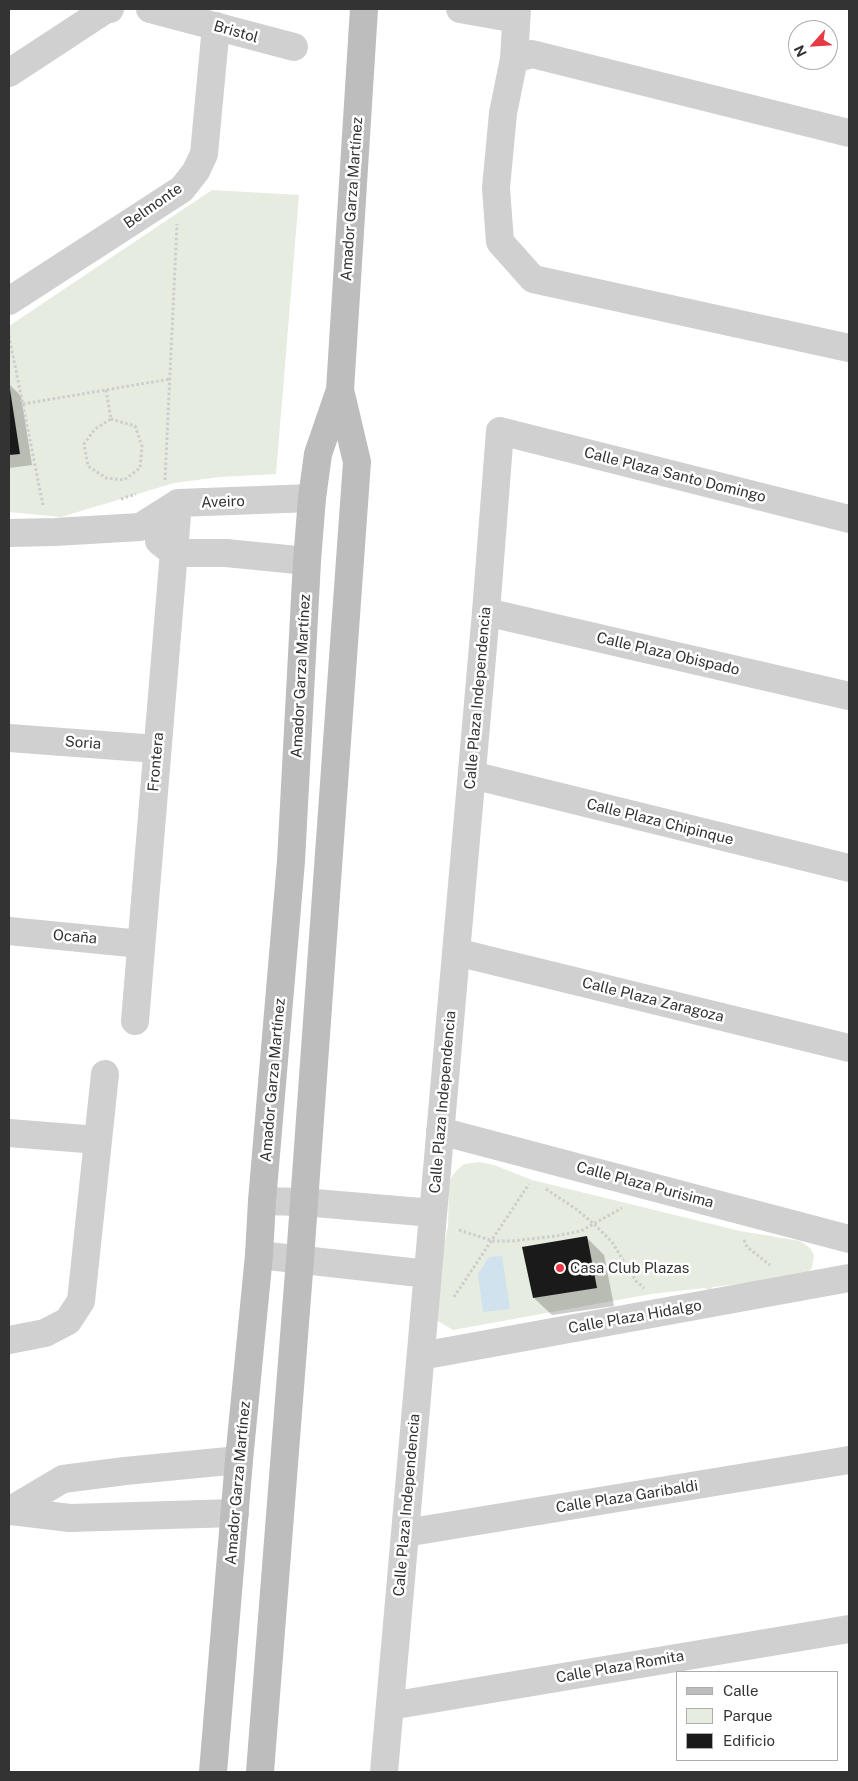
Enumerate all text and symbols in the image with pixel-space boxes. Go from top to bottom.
street label: Bristol [212,17,260,47]
north arrow [788,20,838,70]
text: N [791,43,810,60]
street label: Amador Garza Martínez [337,116,367,282]
street label: Belmonte [120,179,186,233]
street label: Calle Plaza Santo Domingo [582,444,768,506]
street label: Aveiro [201,492,245,512]
street label: Amador Garza Martínez [288,594,314,758]
street label: Calle Plaza Independencia [461,606,495,790]
street label: Calle Plaza Obispado [595,629,741,679]
street label: Frontera [144,732,168,792]
street label: Soria [64,733,102,753]
street label: Calle Plaza Chipinque [585,795,735,849]
street label: Ocaña [52,926,98,948]
street label: Calle Plaza Zaragoza [580,974,726,1026]
street label: Amador Garza Martínez [257,997,289,1163]
street label: Calle Plaza Independencia [426,1010,460,1194]
street label: Calle Plaza Purisima [574,1158,716,1212]
place label: Casa Club Plazas [570,1259,689,1277]
marker: Casa Club Plazas [554,1262,566,1274]
street label: Calle Plaza Hidalgo [567,1296,703,1338]
street label: Amador Garza Martínez [222,1400,254,1566]
street label: Calle Plaza Independencia [390,1413,424,1597]
street label: Calle Plaza Garibaldi [555,1477,699,1517]
street label: Calle Plaza Romita [555,1647,685,1687]
legend [676,1671,838,1761]
text: Calle [723,1682,759,1699]
text: Parque [723,1707,773,1724]
text: Edificio [723,1732,775,1749]

